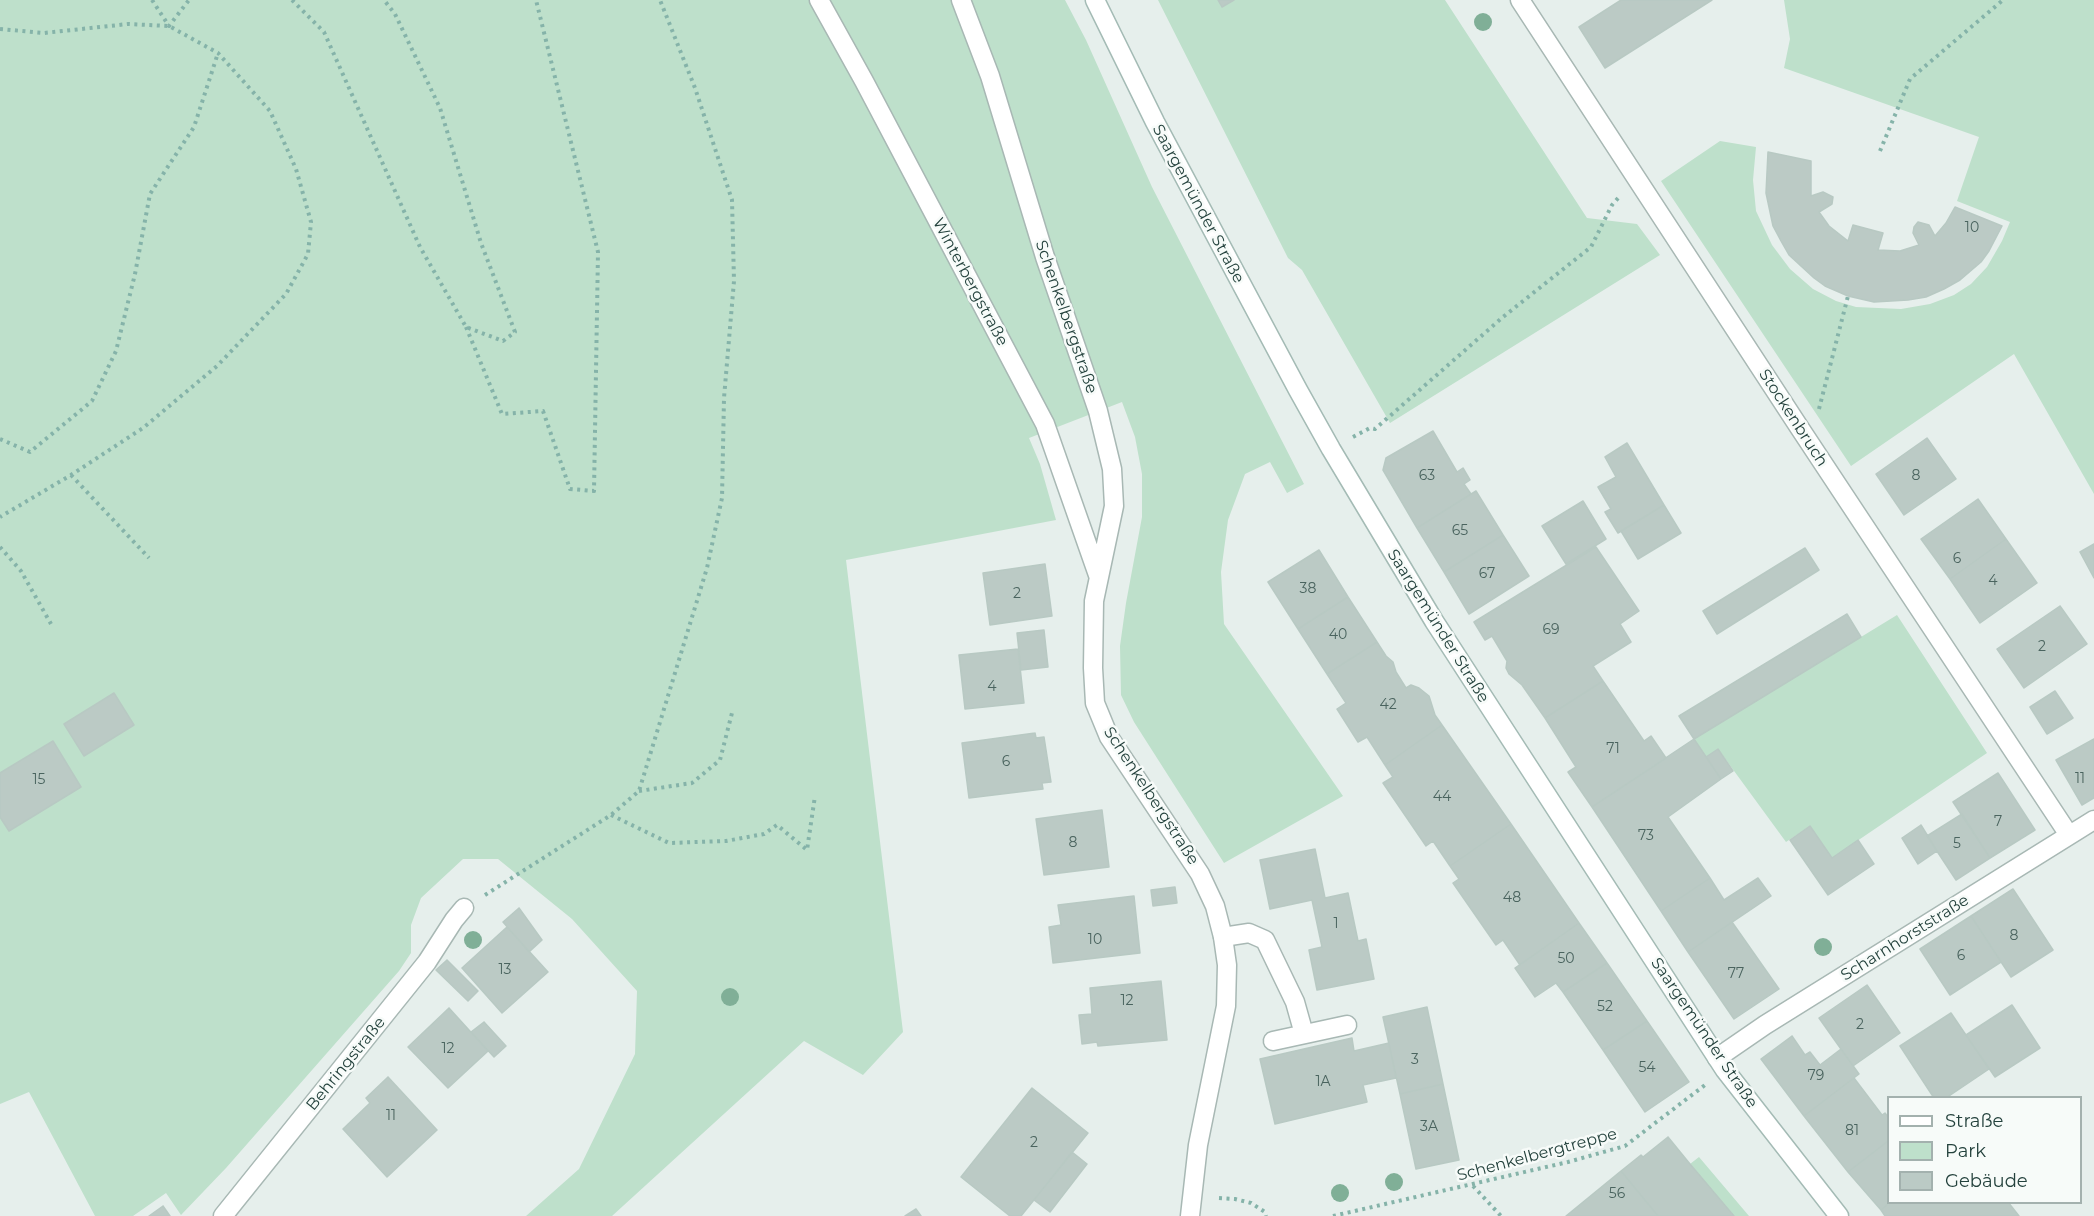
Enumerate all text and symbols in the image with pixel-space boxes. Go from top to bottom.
street label: Saargemünder Straße [1148,121,1248,287]
street label: Winterbergstraße [928,215,1012,349]
house number: 10 [1965,220,1979,236]
street label: Schenkelbergstraße [1031,238,1101,396]
street label: Stockenbruch [1754,366,1832,470]
house number: 63 [1419,468,1435,484]
house number: 8 [1912,468,1920,484]
house number: 65 [1452,523,1468,539]
street label: Saargemünder Straße [1383,546,1493,706]
house number: 6 [1953,551,1961,567]
house number: 67 [1479,566,1495,582]
house number: 4 [1988,573,1998,589]
house number: 38 [1300,581,1316,597]
house number: 2 [1013,586,1021,602]
house number: 69 [1542,622,1560,638]
house number: 40 [1329,627,1347,643]
house number: 2 [2038,639,2046,655]
house number: 4 [987,679,997,695]
house number: 42 [1379,697,1397,713]
street label: Schenkelbergstraße [1099,723,1203,869]
house number: 71 [1606,741,1620,757]
house number: 6 [1002,754,1010,770]
house number: 11 [2075,771,2085,787]
house number: 15 [33,772,45,788]
house number: 44 [1433,789,1451,805]
house number: 7 [1994,814,2002,830]
house number: 73 [1638,828,1654,844]
house number: 8 [1069,835,1077,851]
house number: 5 [1953,836,1961,852]
house number: 48 [1503,890,1521,906]
street label: Scharnhorststraße [1837,891,1973,985]
house number: 1 [1333,916,1339,932]
house number: 8 [2010,928,2018,944]
house number: 10 [1088,932,1102,948]
house number: 6 [1957,948,1965,964]
house number: 50 [1557,951,1575,967]
street label: Saargemünder Straße [1647,954,1761,1112]
house number: 13 [499,962,511,978]
house number: 77 [1728,966,1744,982]
house number: 12 [1120,993,1134,1009]
house number: 52 [1597,999,1613,1015]
street label: Behringstraße [302,1013,390,1115]
house number: 2 [1856,1017,1864,1033]
house number: 12 [441,1041,455,1057]
house number: 3 [1411,1052,1419,1068]
house number: 54 [1638,1060,1656,1076]
house number: 79 [1808,1068,1824,1084]
house number: 1A [1315,1074,1331,1090]
legend [1887,1096,2082,1204]
house number: 11 [386,1108,396,1124]
text: Straße [1945,1110,2003,1132]
house number: 3A [1420,1119,1438,1135]
house number: 81 [1845,1123,1859,1139]
street label: Schenkelbergtreppe [1455,1124,1619,1186]
house number: 2 [1030,1135,1038,1151]
text: Park [1945,1140,1986,1162]
text: Gebäude [1945,1170,2028,1192]
house number: 56 [1609,1186,1625,1202]

